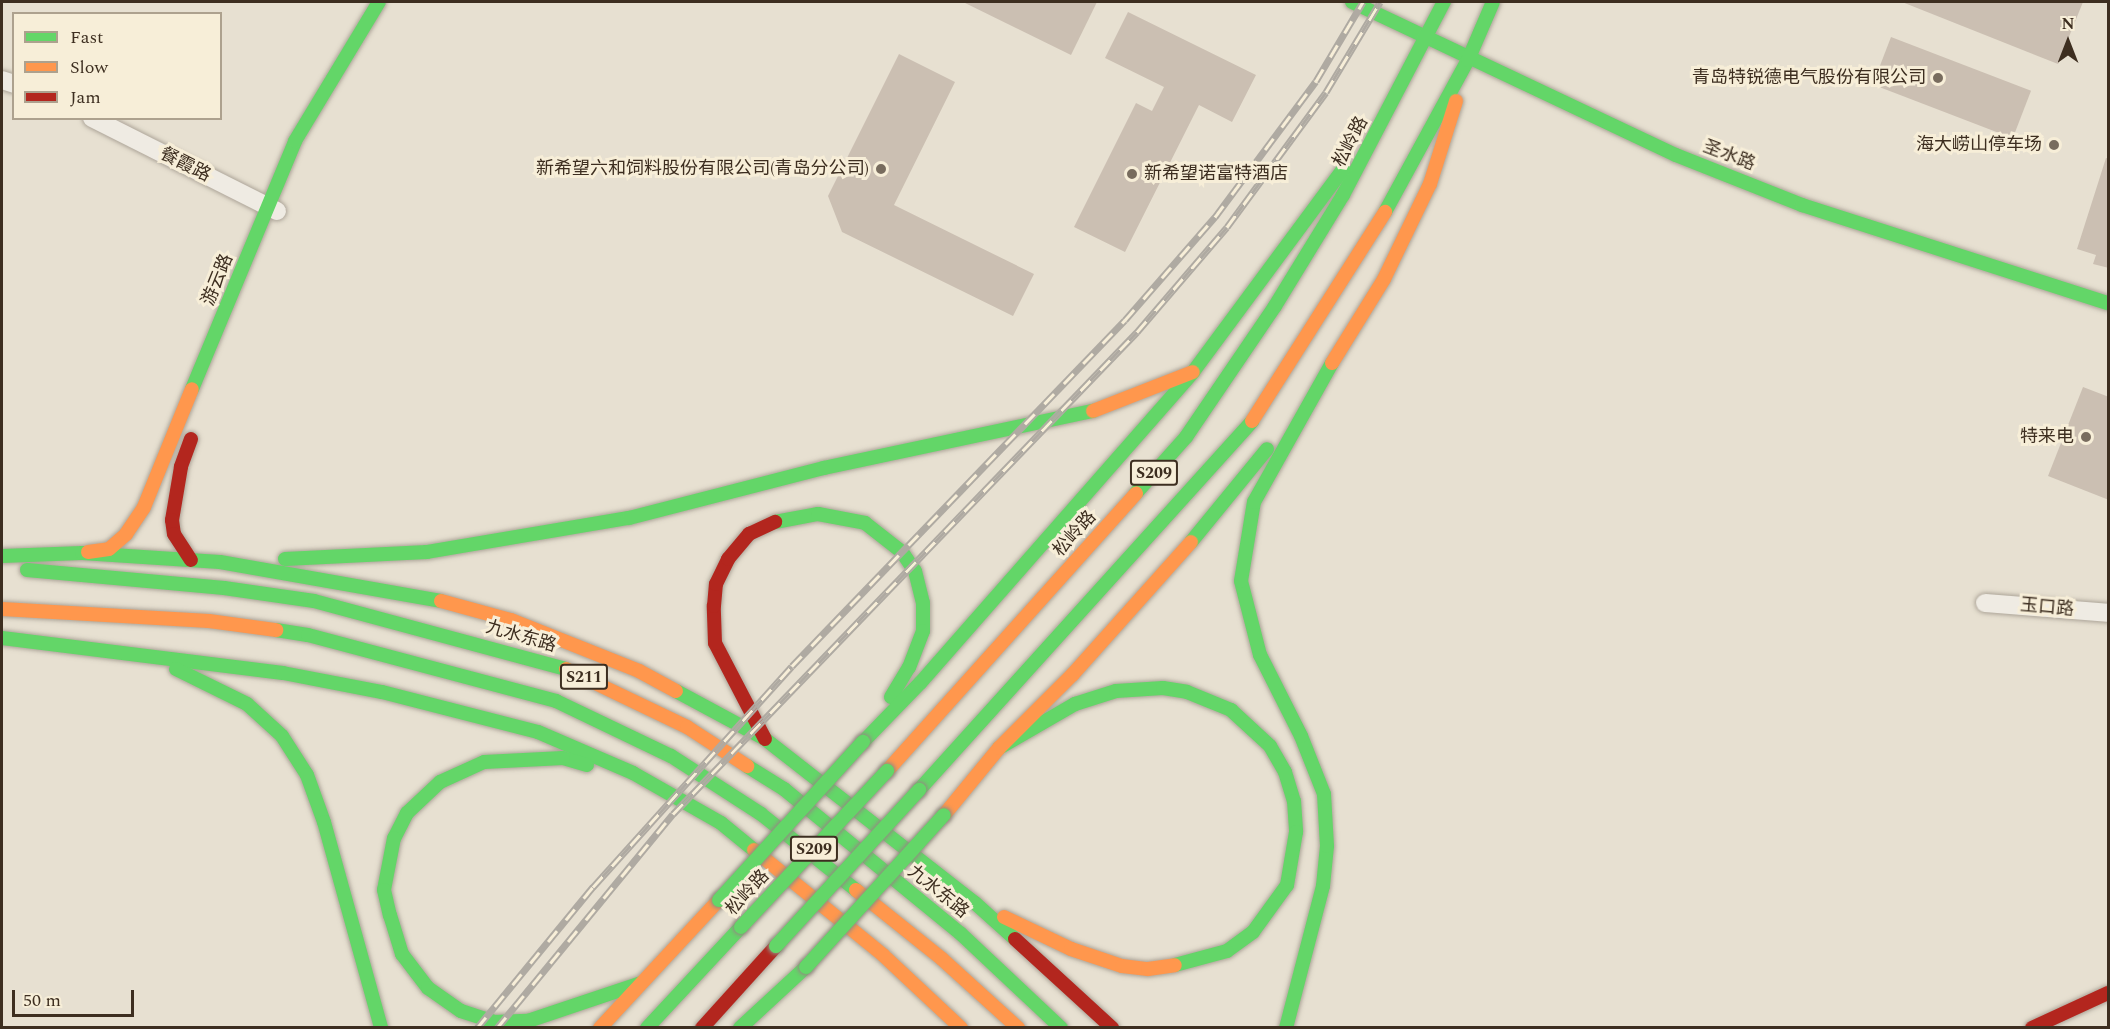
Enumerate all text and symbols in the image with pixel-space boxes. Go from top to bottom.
legend [12,12,222,120]
north arrow [2038,12,2098,72]
text: N [2061,12,2075,36]
text: Fast [70,24,103,51]
text: Slow [70,54,108,81]
place label: 青岛特锐德电气股份有限公司 [1692,67,1926,89]
marker: 青岛特锐德电气股份有限公司 [1931,71,1945,85]
text: Jam [70,84,101,111]
street label: 松岭路 [1329,113,1373,171]
place label: 海大崂山停车场 [1916,134,2042,156]
street label: 圣水路 [1700,136,1758,176]
marker: 海大崂山停车场 [2047,138,2061,152]
street label: 餐霞路 [156,143,214,187]
place label: 新希望六和饲料股份有限公司(青岛分公司) [536,158,869,180]
marker: 新希望六和饲料股份有限公司(青岛分公司) [874,162,888,176]
place label: 新希望诺富特酒店 [1144,163,1288,185]
marker: 新希望诺富特酒店 [1125,167,1139,181]
street label: 游云路 [198,251,238,309]
place label: 特来电 [2020,426,2074,448]
marker: 特来电 [2079,430,2093,444]
road number: S209 [1128,460,1180,486]
street label: 松岭路 [1049,507,1101,561]
street label: 玉口路 [2019,595,2075,621]
street label: 九水东路 [483,617,559,657]
road number: S211 [558,664,610,690]
road number: S209 [788,836,840,862]
street label: 九水东路 [903,861,973,923]
street label: 松岭路 [722,866,774,920]
scale bar [15,978,136,1016]
text: 50 m [23,987,61,1014]

